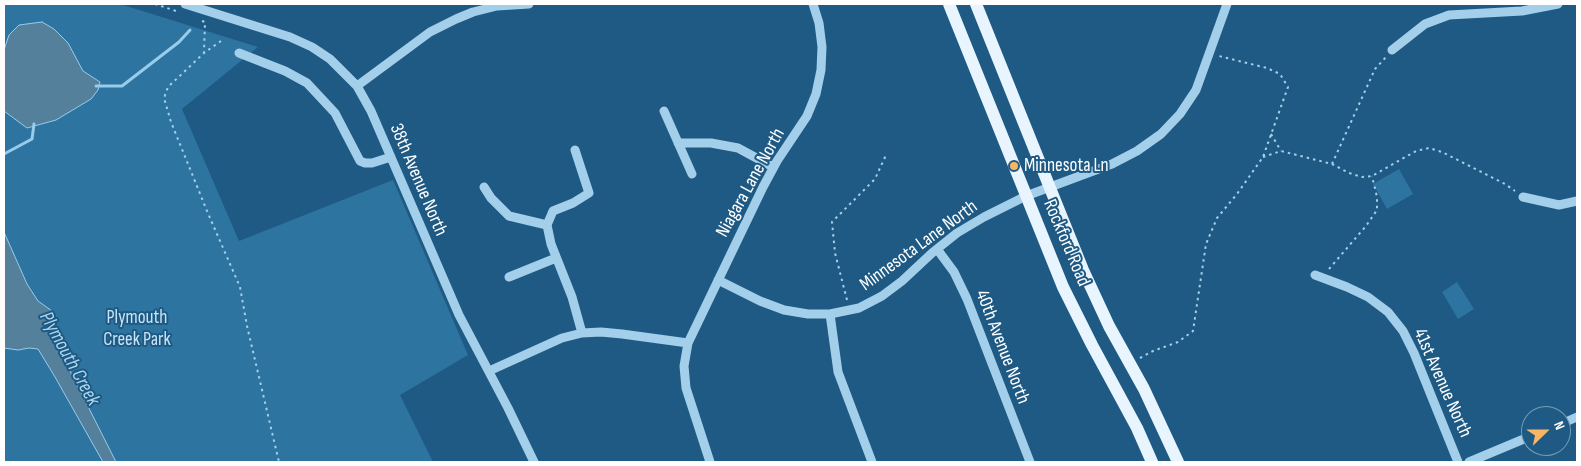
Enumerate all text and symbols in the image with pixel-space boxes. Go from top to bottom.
street label: 38th Avenue North [384,120,452,240]
street label: Niagara Lane North [712,125,790,241]
place label: Minnesota Ln [1024,155,1109,177]
marker: Minnesota Ln [1008,160,1020,172]
street label: Minnesota Lane North [856,196,982,296]
street label: Rockford Road [1038,196,1094,290]
street label: 40th Avenue North [970,287,1034,407]
park label: Plymouth Creek Park [103,307,171,351]
water label: Plymouth Creek [33,308,105,410]
street label: 41st Avenue North [1408,325,1476,441]
north arrow [1521,406,1571,456]
text: N [1550,419,1569,432]

